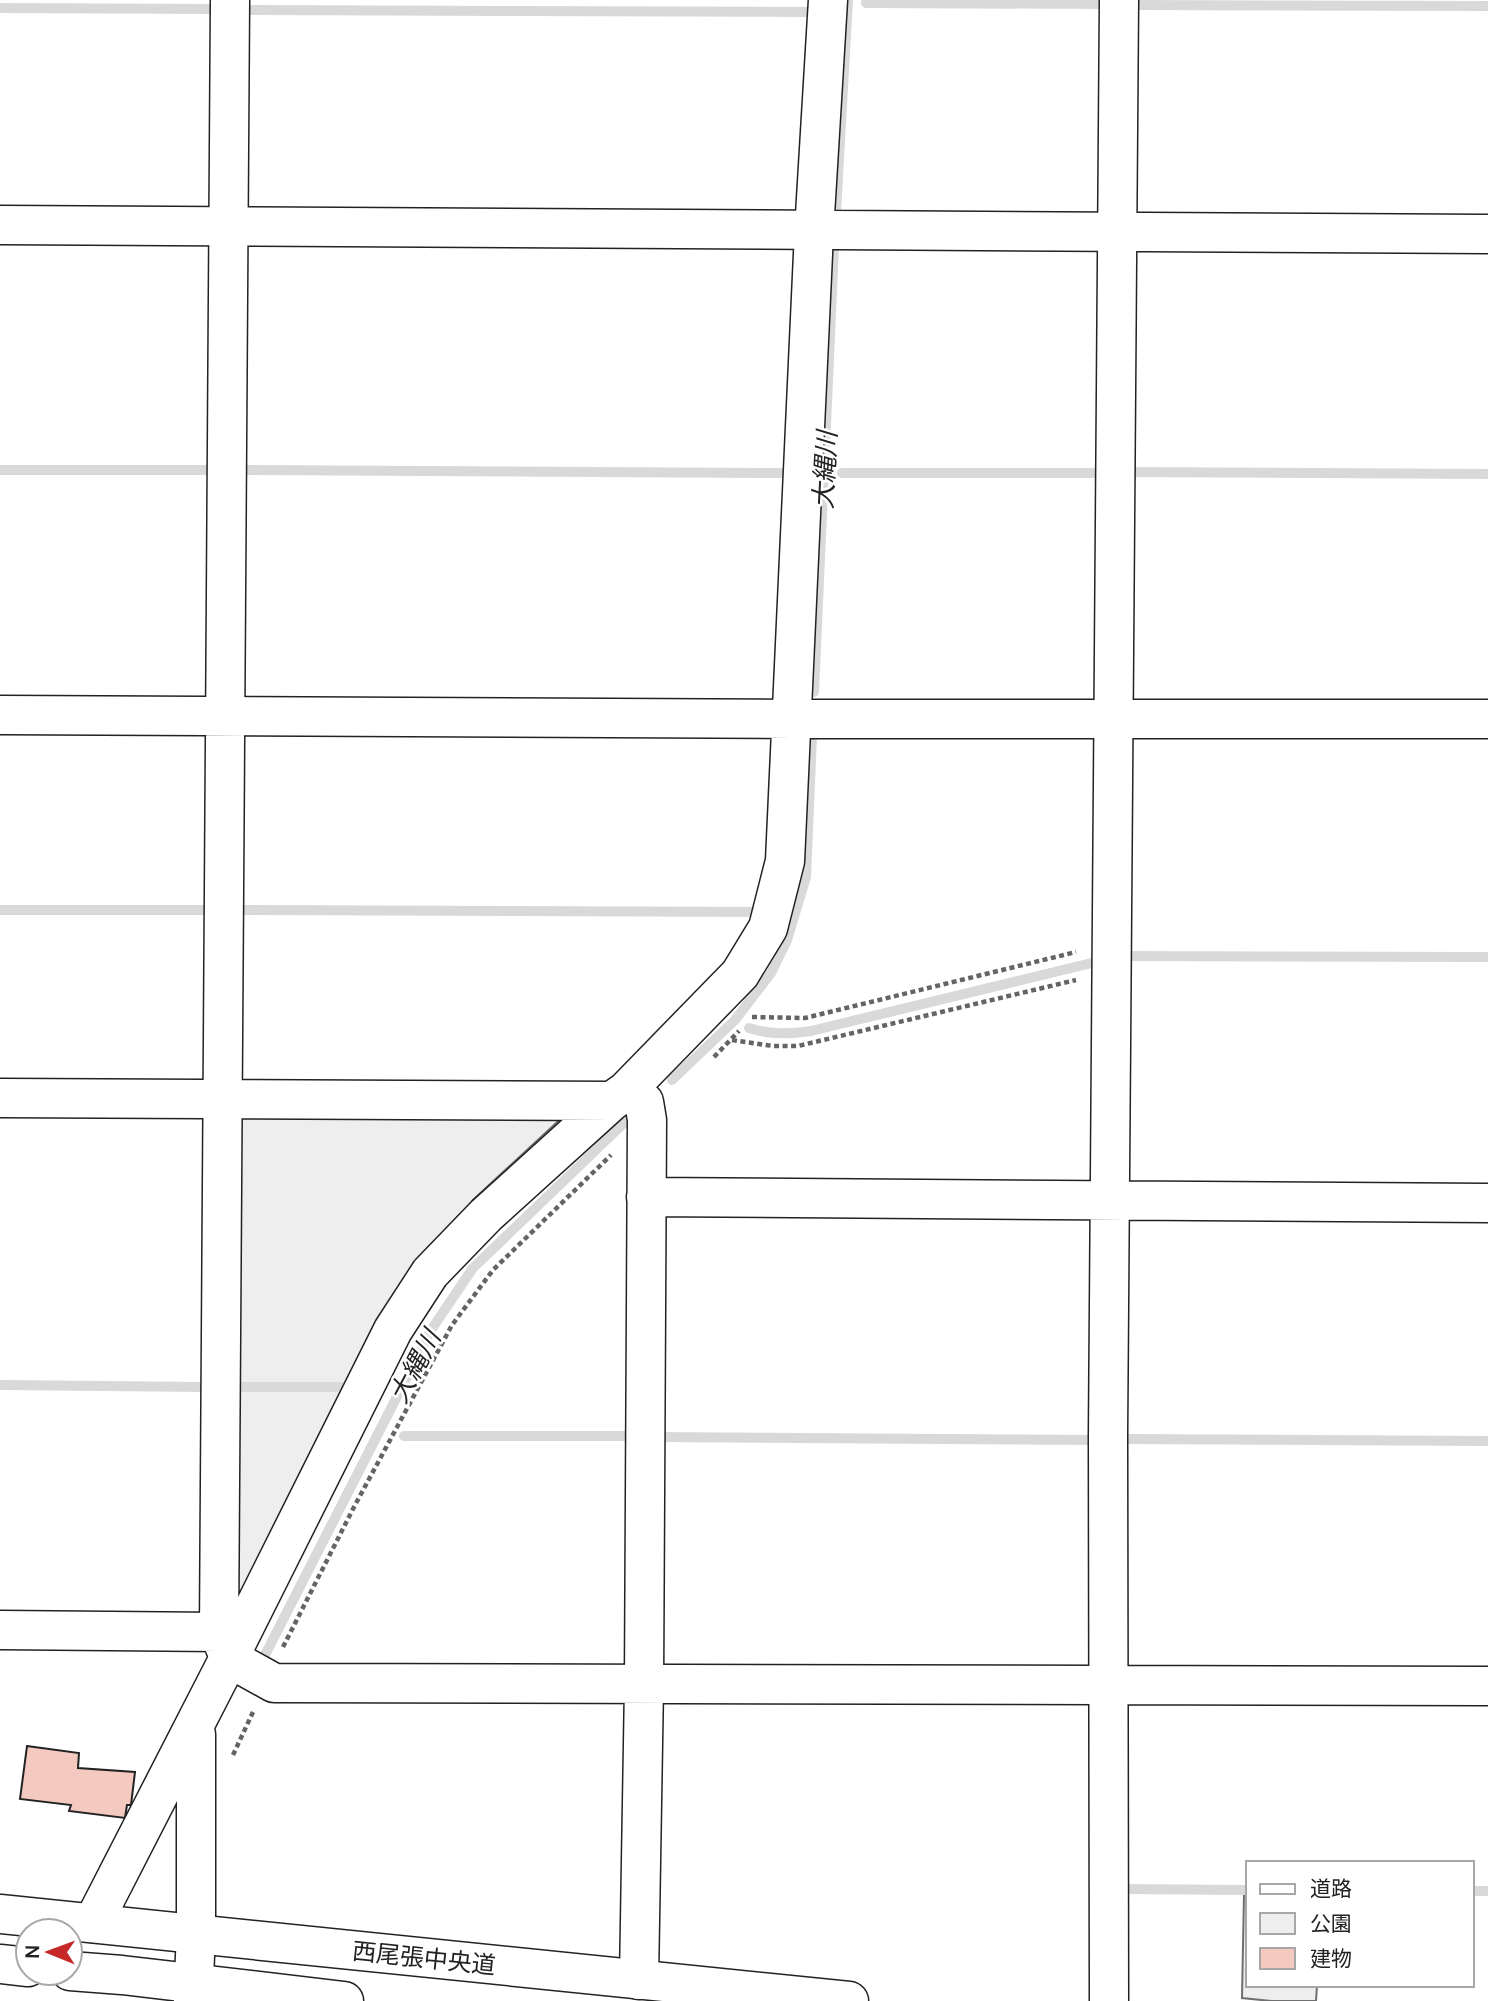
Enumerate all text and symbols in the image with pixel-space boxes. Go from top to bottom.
water label: 大縄川 [804,427,844,510]
water label: 大縄川 [380,1320,450,1409]
legend [1246,1861,1474,1987]
text: 道路 [1310,1874,1352,1902]
text: 公園 [1310,1909,1352,1937]
north arrow [14,1917,84,1987]
street label: 西尾張中央道 [351,1933,497,1981]
text: 建物 [1310,1944,1352,1972]
text: N [19,1945,45,1959]

